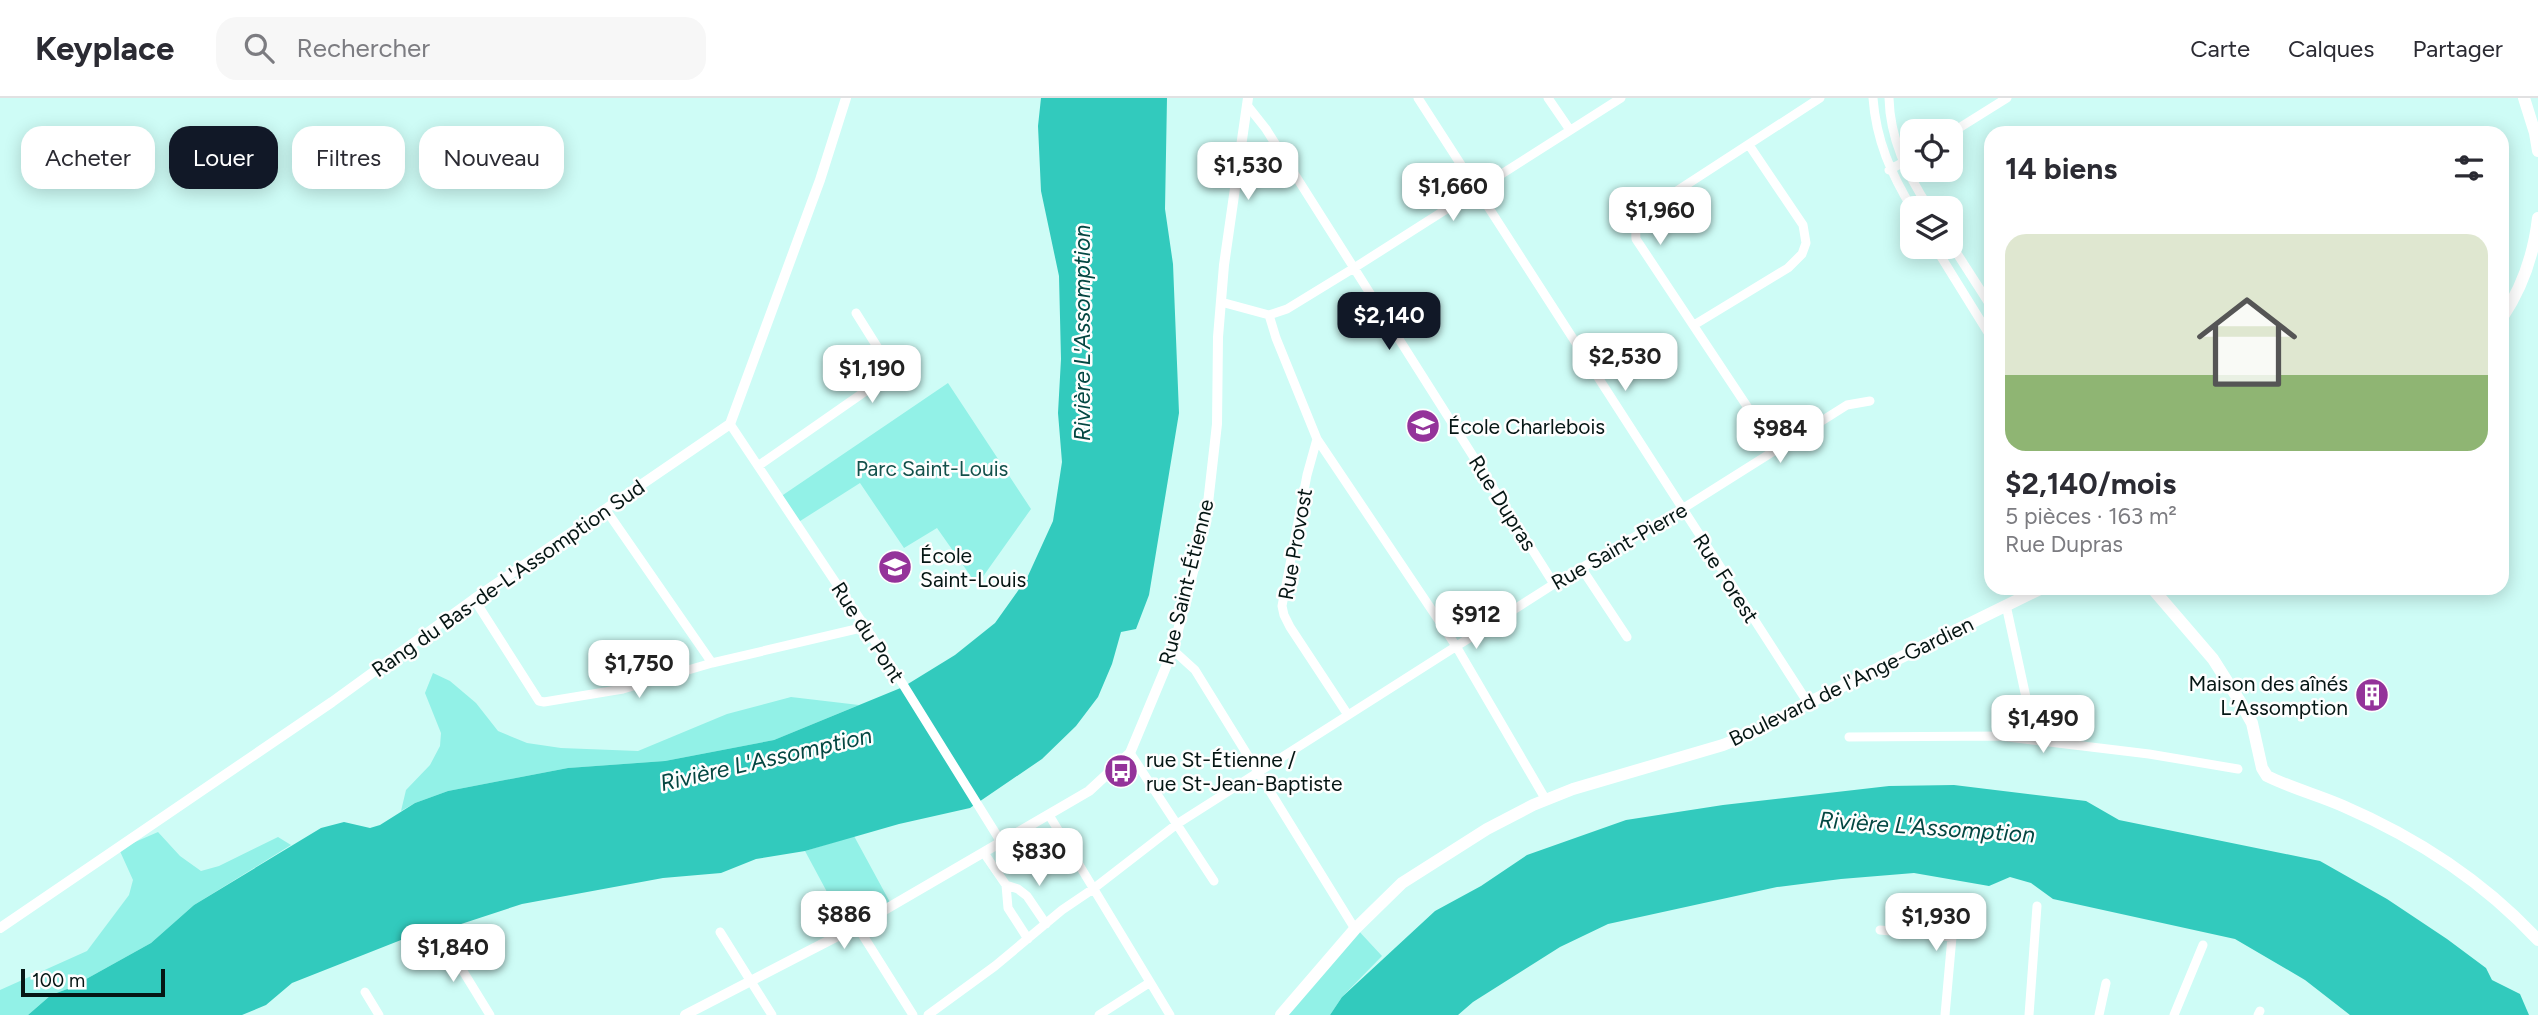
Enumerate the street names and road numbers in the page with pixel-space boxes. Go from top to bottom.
street label: Rue Dupras [1464,451,1542,555]
street label: Rang du Bas-de-L'Assomption Sud [367,474,649,682]
street label: Rue Provost [1273,486,1317,602]
street label: Rue Saint-Étienne [1153,496,1219,668]
street label: Rue Saint-Pierre [1547,497,1691,595]
street label: Rue Forest [1688,529,1764,627]
street label: Rue du Pont [826,577,910,687]
street label: Boulevard de l'Ange-Gardien [1725,611,1977,751]

